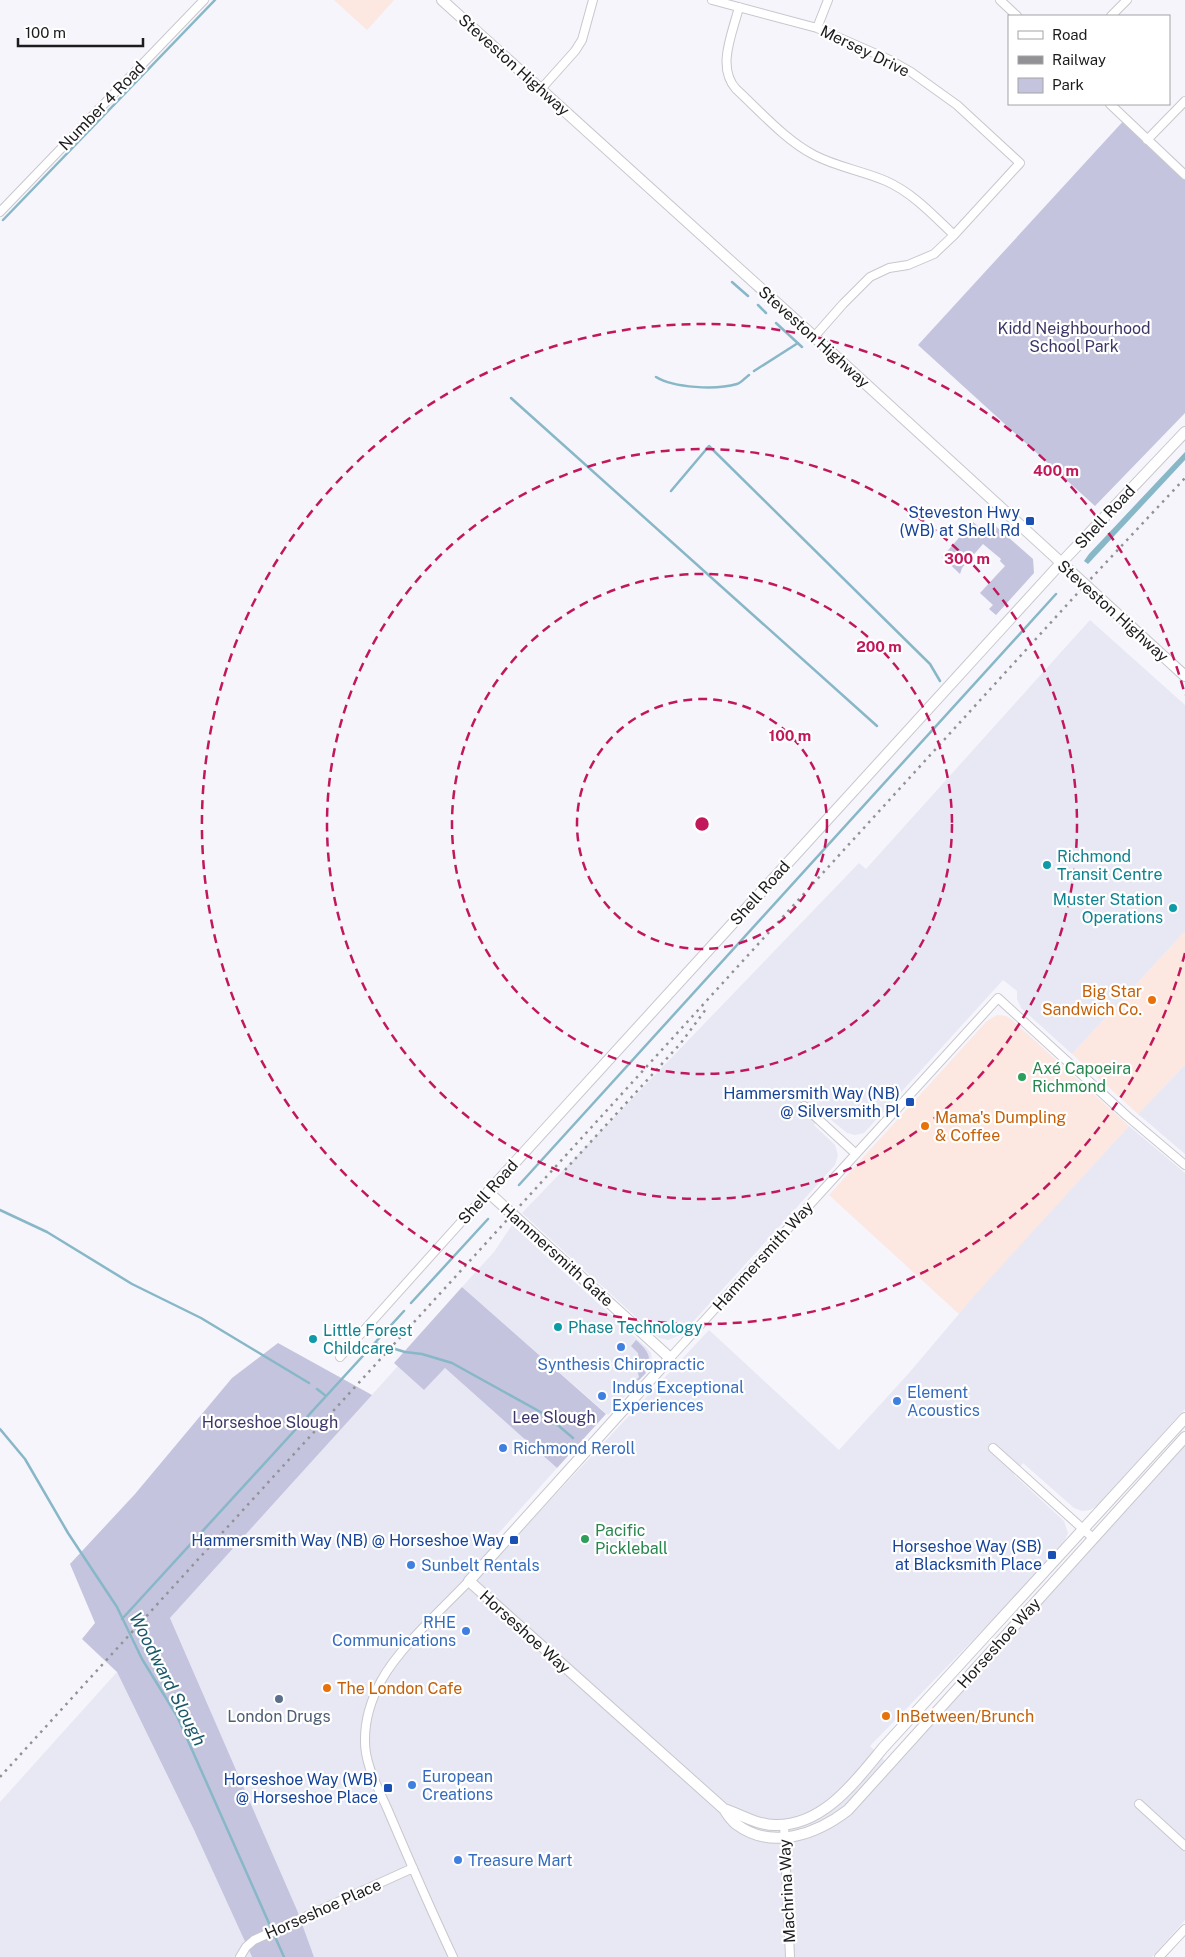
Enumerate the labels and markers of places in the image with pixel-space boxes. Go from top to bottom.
place label: Steveston Hwy (WB) at Shell Rd [899,503,1020,540]
marker: Steveston Hwy (WB) at Shell Rd [1024,515,1036,527]
centre of rings [693,815,711,833]
place label: Richmond Transit Centre [1057,847,1162,884]
marker: Richmond Transit Centre [1041,859,1053,871]
place label: Muster Station Operations [1053,890,1163,927]
marker: Muster Station Operations [1167,902,1179,914]
place label: Big Star Sandwich Co. [1042,982,1142,1019]
marker: Big Star Sandwich Co. [1146,994,1158,1006]
place label: Axé Capoeira Richmond [1032,1059,1131,1096]
marker: Axé Capoeira Richmond [1016,1071,1028,1083]
place label: Hammersmith Way (NB) @ Silversmith Pl [723,1084,900,1121]
marker: Hammersmith Way (NB) @ Silversmith Pl [904,1096,916,1108]
place label: Mama's Dumpling & Coffee [935,1108,1066,1145]
marker: Mama's Dumpling & Coffee [919,1120,931,1132]
place label: Phase Technology [568,1318,703,1337]
place label: Little Forest Childcare [323,1321,413,1358]
marker: Phase Technology [552,1321,564,1333]
marker: Little Forest Childcare [307,1333,319,1345]
marker: Synthesis Chiropractic [615,1341,627,1353]
place label: Synthesis Chiropractic [537,1355,705,1374]
place label: Indus Exceptional Experiences [612,1378,744,1415]
place label: Element Acoustics [907,1383,980,1420]
marker: Indus Exceptional Experiences [596,1390,608,1402]
marker: Element Acoustics [891,1395,903,1407]
place label: Richmond Reroll [513,1439,635,1458]
marker: Richmond Reroll [497,1442,509,1454]
place label: Pacific Pickleball [595,1521,668,1558]
place label: Hammersmith Way (NB) @ Horseshoe Way [191,1531,504,1550]
marker: Pacific Pickleball [579,1533,591,1545]
marker: Hammersmith Way (NB) @ Horseshoe Way [508,1534,520,1546]
place label: Horseshoe Way (SB) at Blacksmith Place [892,1537,1042,1574]
marker: Horseshoe Way (SB) at Blacksmith Place [1046,1549,1058,1561]
place label: Sunbelt Rentals [421,1556,540,1575]
marker: Sunbelt Rentals [405,1559,417,1571]
place label: RHE Communications [332,1613,456,1650]
marker: RHE Communications [460,1625,472,1637]
place label: The London Cafe [337,1679,462,1698]
marker: The London Cafe [321,1682,333,1694]
marker: London Drugs [273,1693,285,1705]
place label: London Drugs [227,1707,331,1726]
place label: InBetween/Brunch [896,1707,1034,1726]
marker: InBetween/Brunch [880,1710,892,1722]
place label: European Creations [422,1767,493,1804]
place label: Horseshoe Way (WB) @ Horseshoe Place [223,1770,378,1807]
marker: European Creations [406,1779,418,1791]
marker: Horseshoe Way (WB) @ Horseshoe Place [382,1782,394,1794]
place label: Treasure Mart [468,1851,573,1870]
marker: Treasure Mart [452,1854,464,1866]

